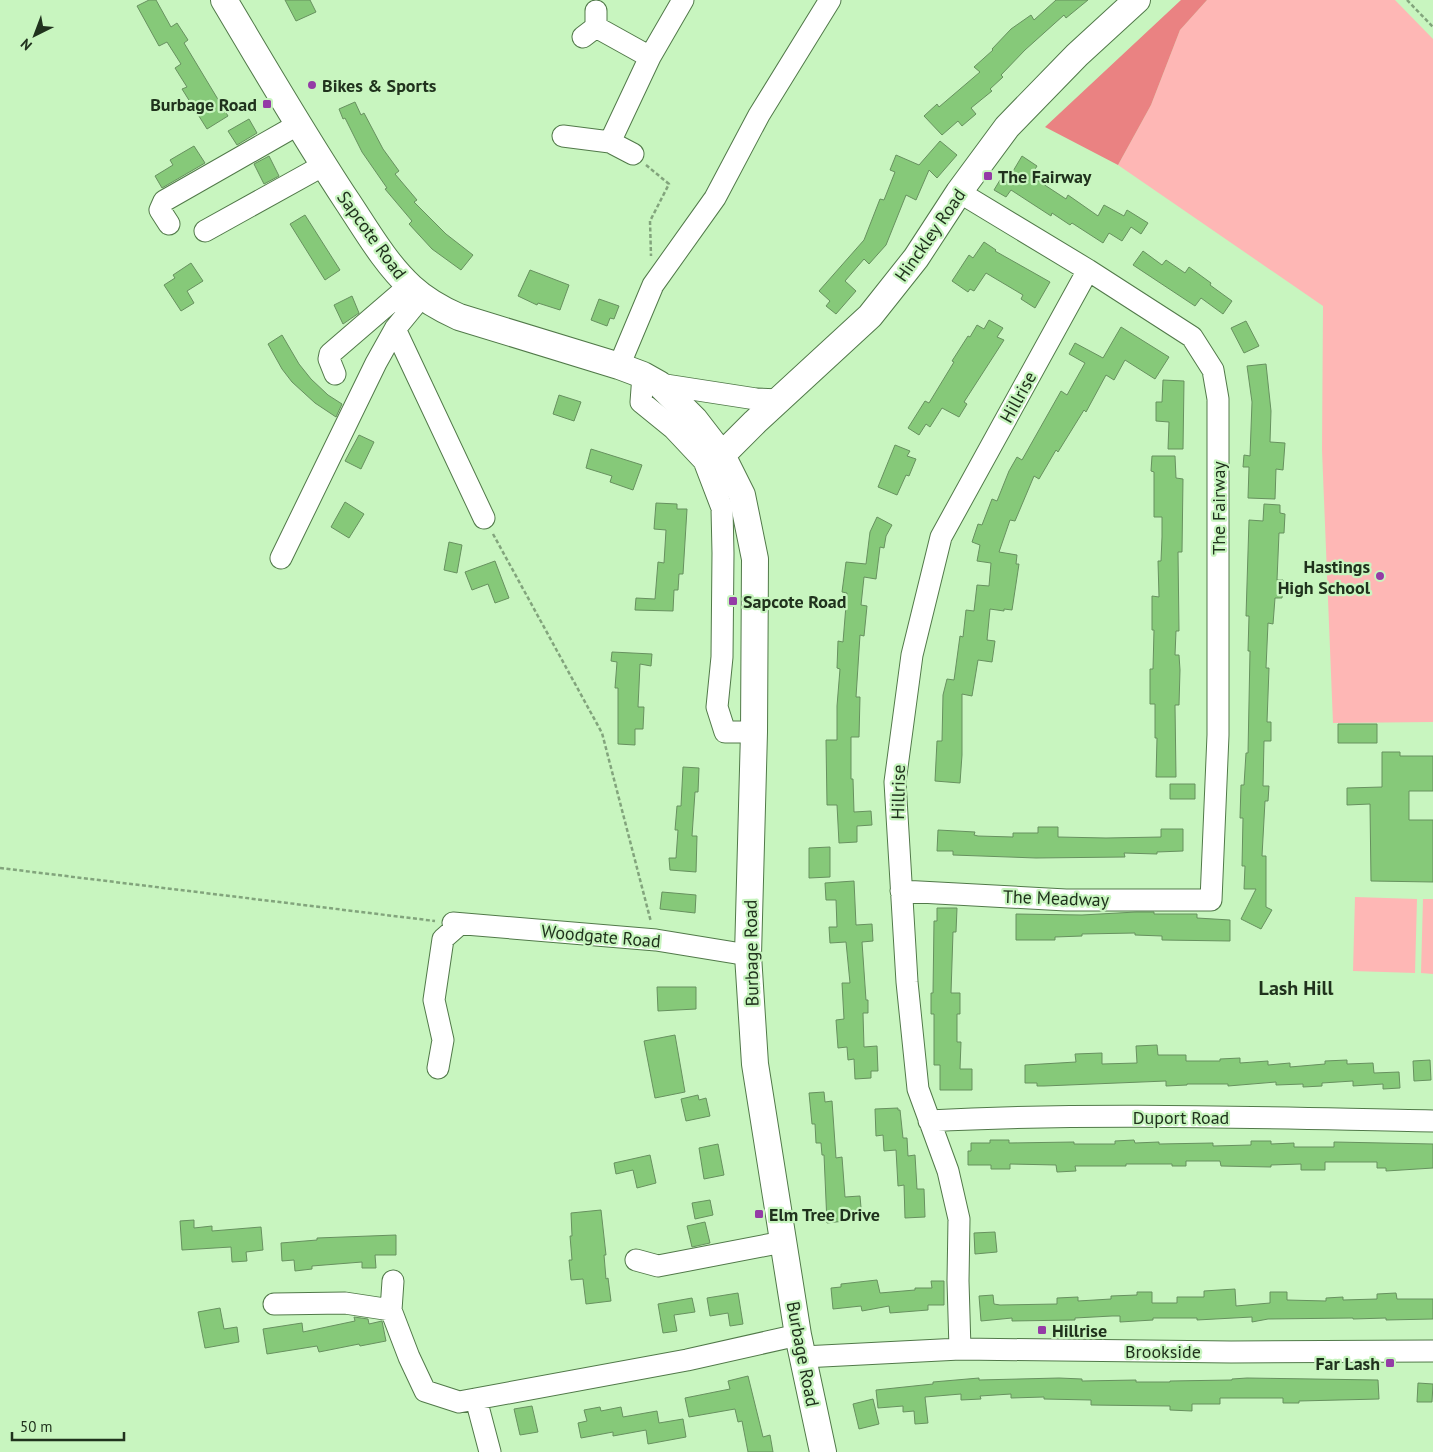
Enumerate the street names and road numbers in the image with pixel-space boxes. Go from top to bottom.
street label: Hinckley Road [890,184,970,286]
street label: Sapcote Road [332,186,412,284]
street label: Hillrise [995,367,1041,427]
street label: The Fairway [1207,461,1230,555]
street label: Hillrise [886,764,910,820]
street label: The Meadway [1002,885,1110,911]
street label: Burbage Road [739,899,763,1007]
street label: Woodgate Road [540,919,662,953]
street label: Duport Road [1133,1106,1229,1129]
street label: Burbage Road [782,1299,824,1409]
street label: Brookside [1125,1340,1201,1363]

